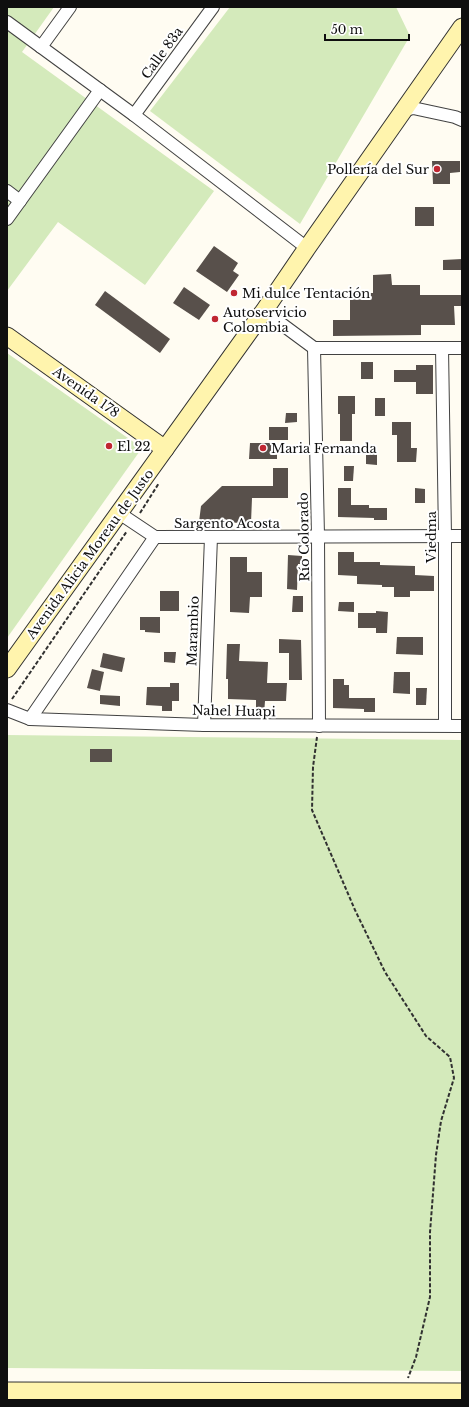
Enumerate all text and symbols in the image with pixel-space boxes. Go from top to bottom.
scale bar [325,16,409,42]
text: 50 m [331,22,363,37]
street label: Calle 83a [137,23,187,82]
place label: Pollería del Sur [327,161,430,178]
marker: Pollería del Sur [432,164,442,174]
place label: Mi dulce Tentación [242,285,370,302]
marker: Mi dulce Tentación [229,288,239,298]
place label: Autoservicio Colombia [222,304,307,336]
marker: Autoservicio Colombia [210,314,220,324]
street label: Avenida 178 [49,362,123,421]
place label: El 22 [117,438,150,455]
place label: Maria Fernanda [271,440,378,457]
marker: El 22 [104,441,114,451]
marker: Maria Fernanda [258,443,268,453]
street label: Avenida Alicia Moreau de Justo [22,466,157,643]
street label: Río Colorado [295,492,313,582]
street label: Viedma [423,510,440,564]
street label: Sargento Acosta [174,515,281,532]
street label: Marambio [183,596,203,666]
street label: Nahel Huapi [192,702,277,720]

